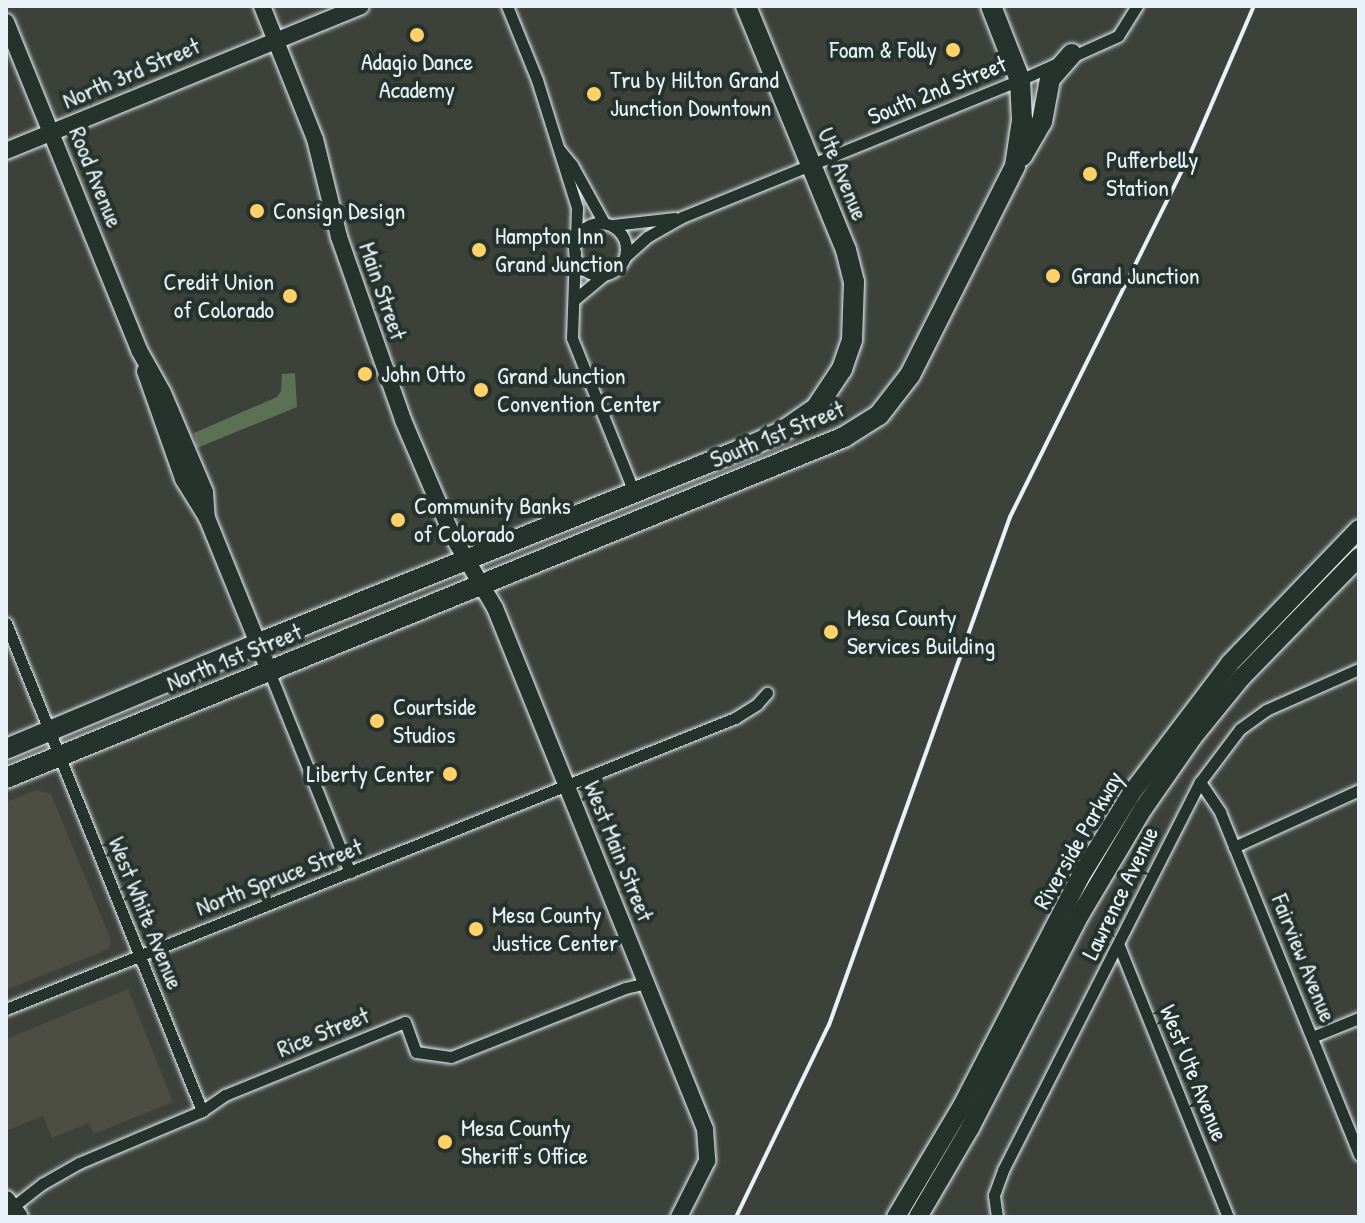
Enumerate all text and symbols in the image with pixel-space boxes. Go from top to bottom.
marker: Adagio Dance Academy [408,26,426,44]
street label: North 3rd Street [58,31,204,115]
place label: Foam & Folly [830,36,937,64]
marker: Foam & Folly [944,41,962,59]
place label: Adagio Dance Academy [361,48,473,104]
street label: South 2nd Street [863,49,1011,131]
place label: Tru by Hilton Grand Junction Downtown [610,66,779,122]
marker: Tru by Hilton Grand Junction Downtown [585,85,603,103]
street label: Rood Avenue [63,122,129,232]
street label: Ute Avenue [811,123,875,225]
place label: Pufferbelly Station [1106,146,1198,202]
marker: Pufferbelly Station [1081,165,1099,183]
place label: Consign Design [273,197,405,225]
marker: Consign Design [248,202,266,220]
place label: Hampton Inn Grand Junction [495,222,624,278]
street label: Main Street [353,238,413,344]
marker: Hampton Inn Grand Junction [470,241,488,259]
place label: Grand Junction [1071,262,1200,290]
marker: Grand Junction [1042,265,1064,287]
place label: Credit Union of Colorado [164,268,274,324]
marker: Credit Union of Colorado [281,287,299,305]
place label: John Otto [381,360,466,388]
place label: Grand Junction Convention Center [497,362,661,418]
marker: John Otto [356,365,374,383]
marker: Grand Junction Convention Center [472,381,490,399]
street label: South 1st Street [706,394,848,474]
place label: Community Banks of Colorado [414,492,571,548]
marker: Community Banks of Colorado [389,511,407,529]
place label: Mesa County Services Building [847,604,995,660]
street label: North 1st Street [162,617,306,697]
marker: Mesa County Services Building [822,623,840,641]
place label: Courtside Studios [393,693,476,749]
marker: Courtside Studios [368,712,386,730]
place label: Liberty Center [306,760,434,788]
marker: Liberty Center [441,765,459,783]
street label: Riverside Parkway [1027,766,1129,914]
street label: West Main Street [578,777,660,925]
street label: Lawrence Avenue [1075,822,1165,964]
street label: North Spruce Street [192,832,366,922]
street label: West White Avenue [102,833,190,993]
street label: Fairview Avenue [1265,890,1343,1026]
place label: Mesa County Justice Center [492,901,618,957]
marker: Mesa County Justice Center [467,920,485,938]
street label: Rice Street [273,1001,373,1063]
street label: West Ute Avenue [1154,1001,1234,1145]
place label: Mesa County Sheriff's Office [461,1114,588,1170]
marker: Mesa County Sheriff's Office [436,1133,454,1151]

